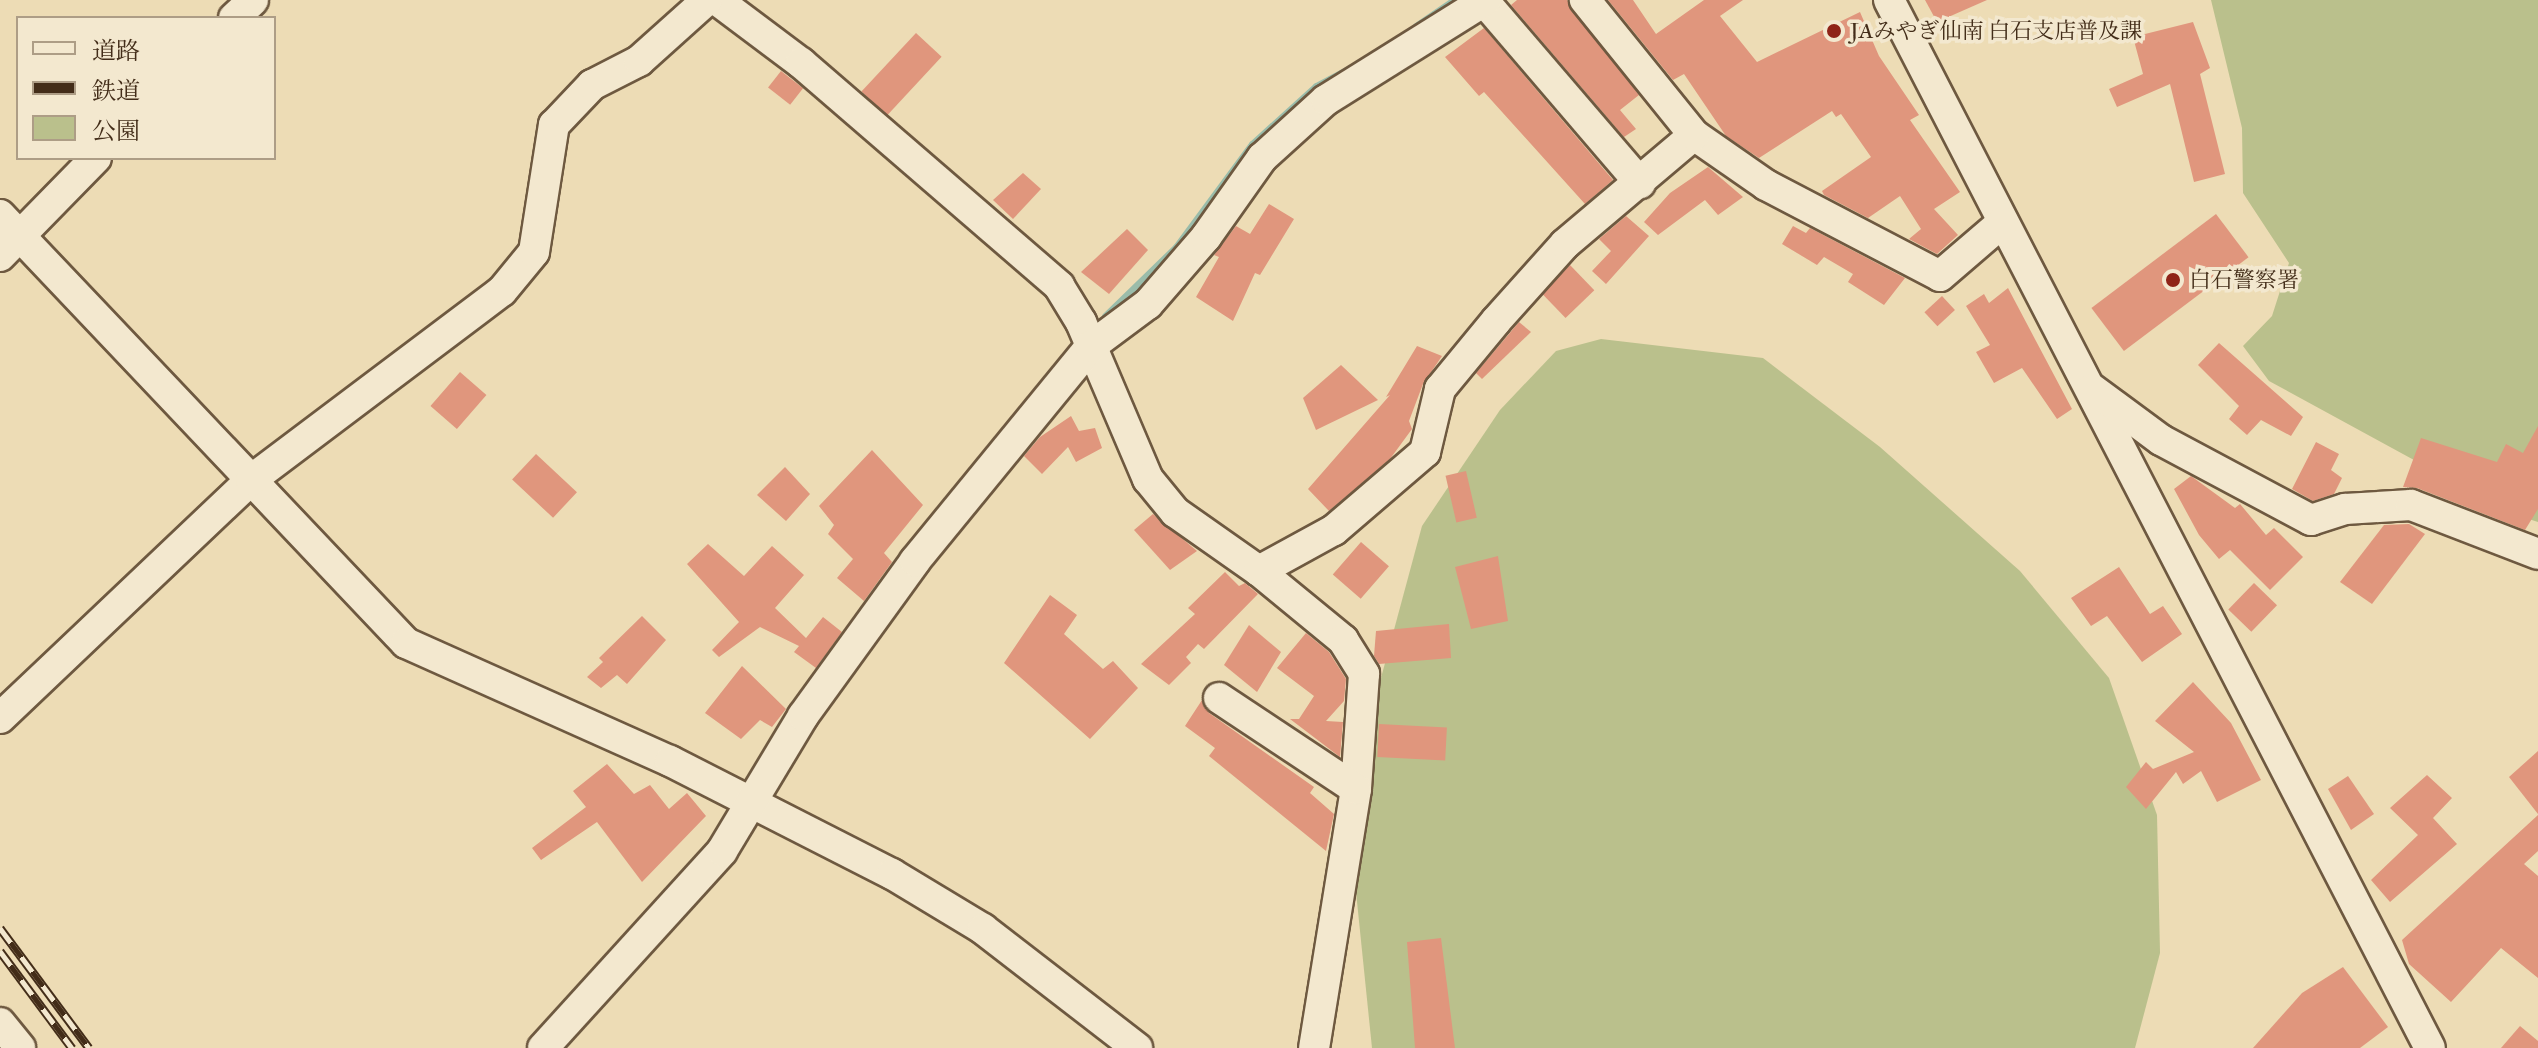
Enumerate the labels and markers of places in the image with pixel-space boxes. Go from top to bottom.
place label: JAみやぎ仙南 白石支店普及課 [1850,18,2142,44]
marker: JAみやぎ仙南 白石支店普及課 [1825,22,1843,40]
place label: 白石警察署 [2189,267,2299,293]
marker: 白石警察署 [2164,271,2182,289]

